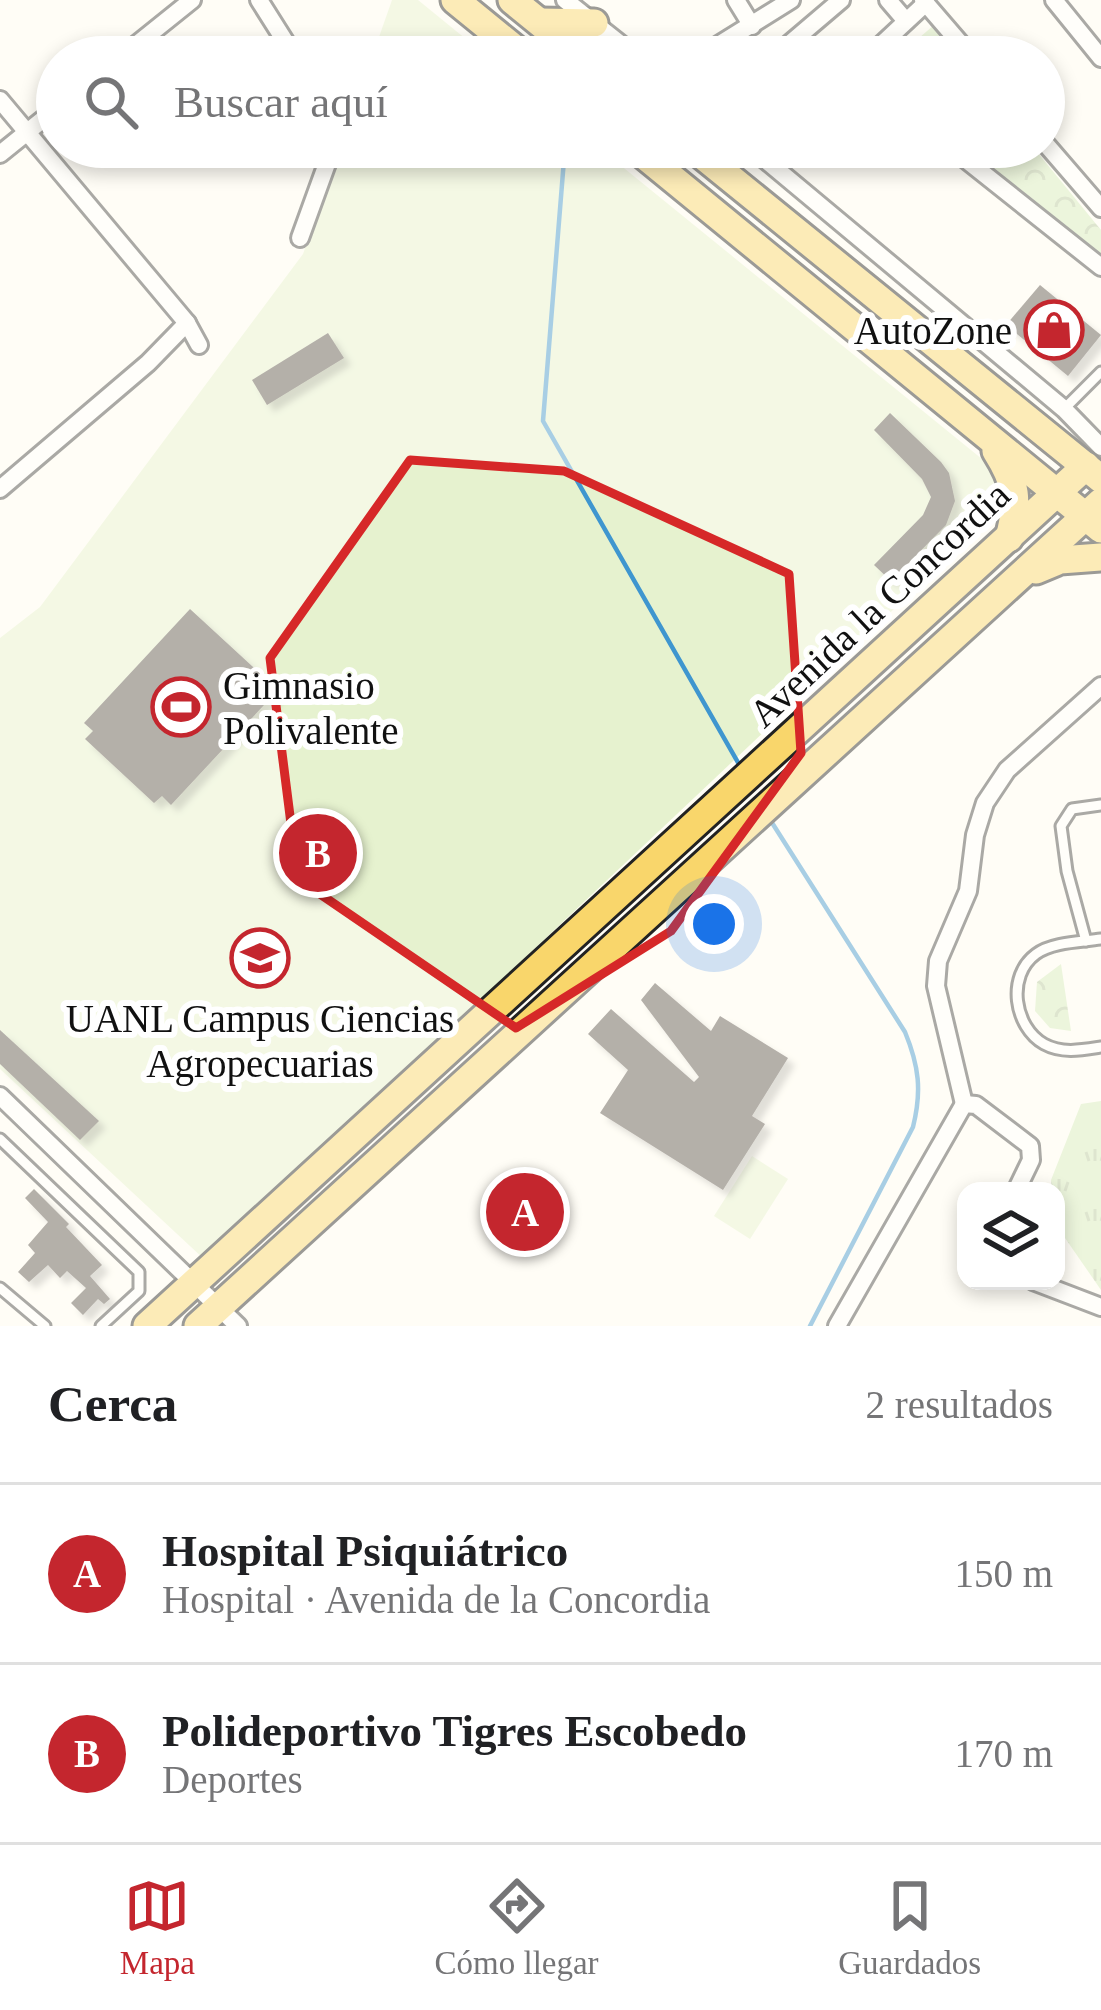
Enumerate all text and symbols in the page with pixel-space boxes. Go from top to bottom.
search box [36,36,1065,168]
icon: search [78,69,144,135]
text: Buscar aquí [174,77,388,127]
shop icon: AutoZone [1023,299,1085,361]
place label: AutoZone [854,309,1012,352]
street label: Avenida la Concordia [740,473,1018,735]
place label: Gimnasio Polivalente [223,664,398,752]
sports icon: Gimnasio Polivalente [150,676,212,738]
pin: B [279,808,357,898]
your location [684,894,744,954]
school or university icon: UANL Campus Ciencias Agropecuarias [229,927,291,989]
place label: UANL Campus Ciencias Agropecuarias [66,997,454,1086]
pin: A [486,1167,564,1257]
map controls [957,1182,1065,1290]
button: layers [957,1182,1065,1290]
text: Cerca [48,1376,177,1432]
text: 2 resultados [866,1383,1053,1426]
text: Hospital Psiquiátrico [162,1526,568,1576]
text: A [73,1552,101,1595]
text: 150 m [954,1552,1053,1595]
text: Hospital · Avenida de la Concordia [162,1578,710,1621]
text: Polideportivo Tigres Escobedo [162,1706,747,1756]
text: B [74,1732,100,1775]
text: 170 m [954,1732,1053,1775]
text: Deportes [162,1758,303,1801]
tab: Mapa [120,1873,195,1982]
tab: Cómo llegar [435,1873,599,1982]
tab: Guardados [838,1873,981,1982]

